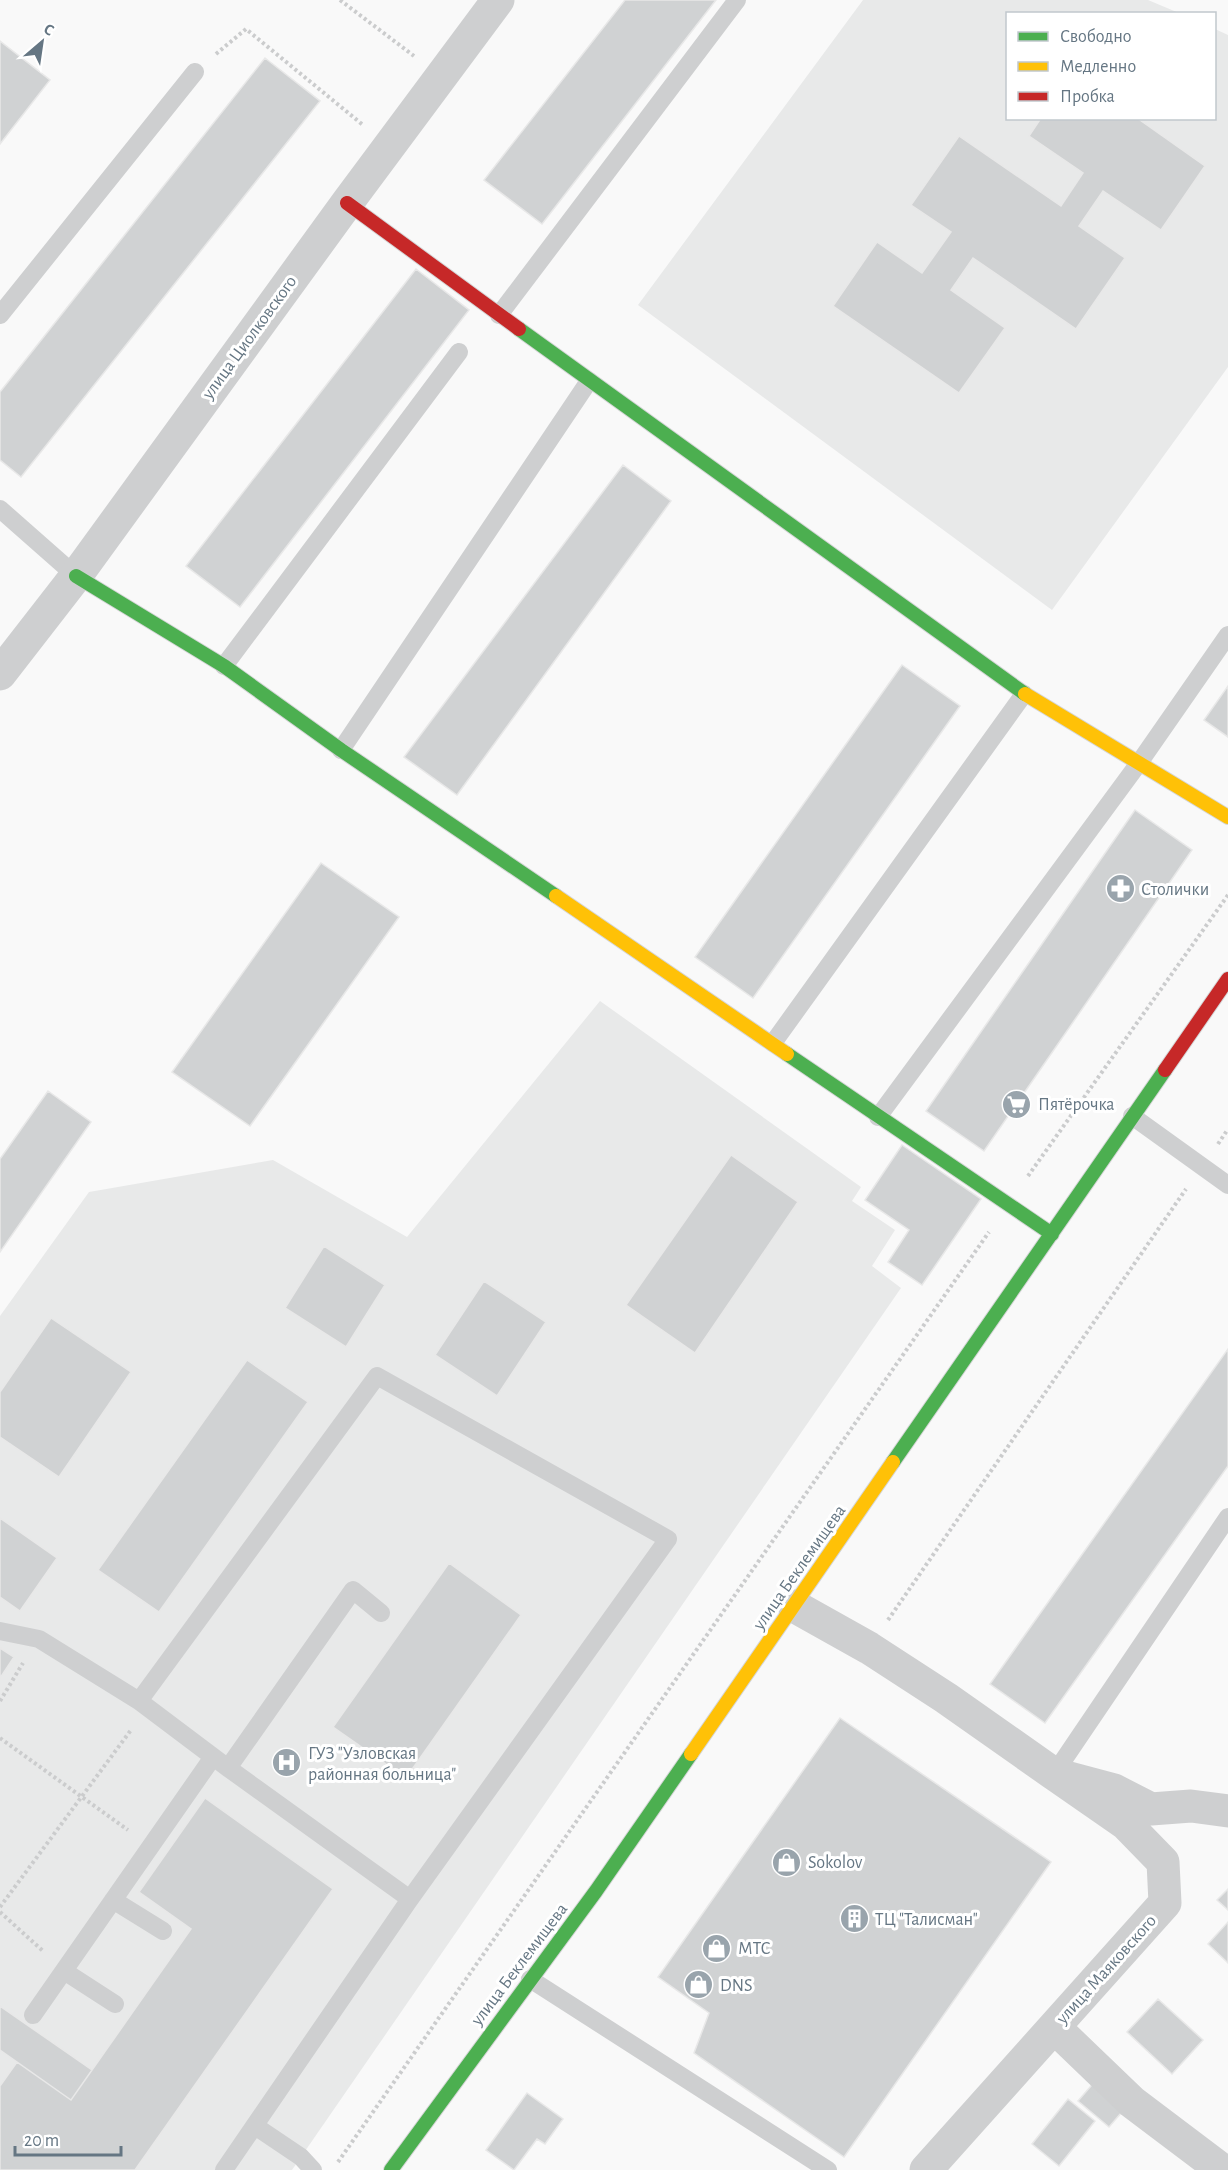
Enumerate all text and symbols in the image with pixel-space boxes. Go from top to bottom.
north arrow [12,12,72,72]
legend [1006,12,1216,120]
text: С [41,21,57,39]
text: Свободно [1060,27,1132,46]
text: Медленно [1060,58,1136,76]
text: Пробка [1060,87,1115,106]
street label: улица Циолковского [199,273,300,403]
pharmacy icon: Столички [1104,873,1136,905]
place label: Столички [1141,881,1209,899]
supermarket icon: Пятёрочка [1001,1088,1033,1120]
place label: Пятёрочка [1038,1096,1115,1114]
street label: улица Беклемищева [750,1502,850,1634]
place label: ГУЗ "Узловская районная больница" [308,1745,456,1784]
hospital icon: ГУЗ "Узловская районная больница" [271,1747,303,1779]
shop icon: Sokolov [771,1846,803,1878]
place label: Sokolov [808,1854,863,1872]
street label: улица Беклемищева [468,1900,571,2030]
building icon: ТЦ "Талисман" [838,1903,870,1935]
place label: ТЦ "Талисман" [875,1911,978,1929]
street label: улица Маяковского [1053,1912,1160,2028]
shop icon: МТС [701,1932,733,1964]
place label: МТС [738,1940,771,1958]
shop icon: DNS [683,1969,715,2001]
place label: DNS [720,1977,752,1995]
scale bar [15,2119,122,2157]
text: 20 m [24,2132,59,2150]

